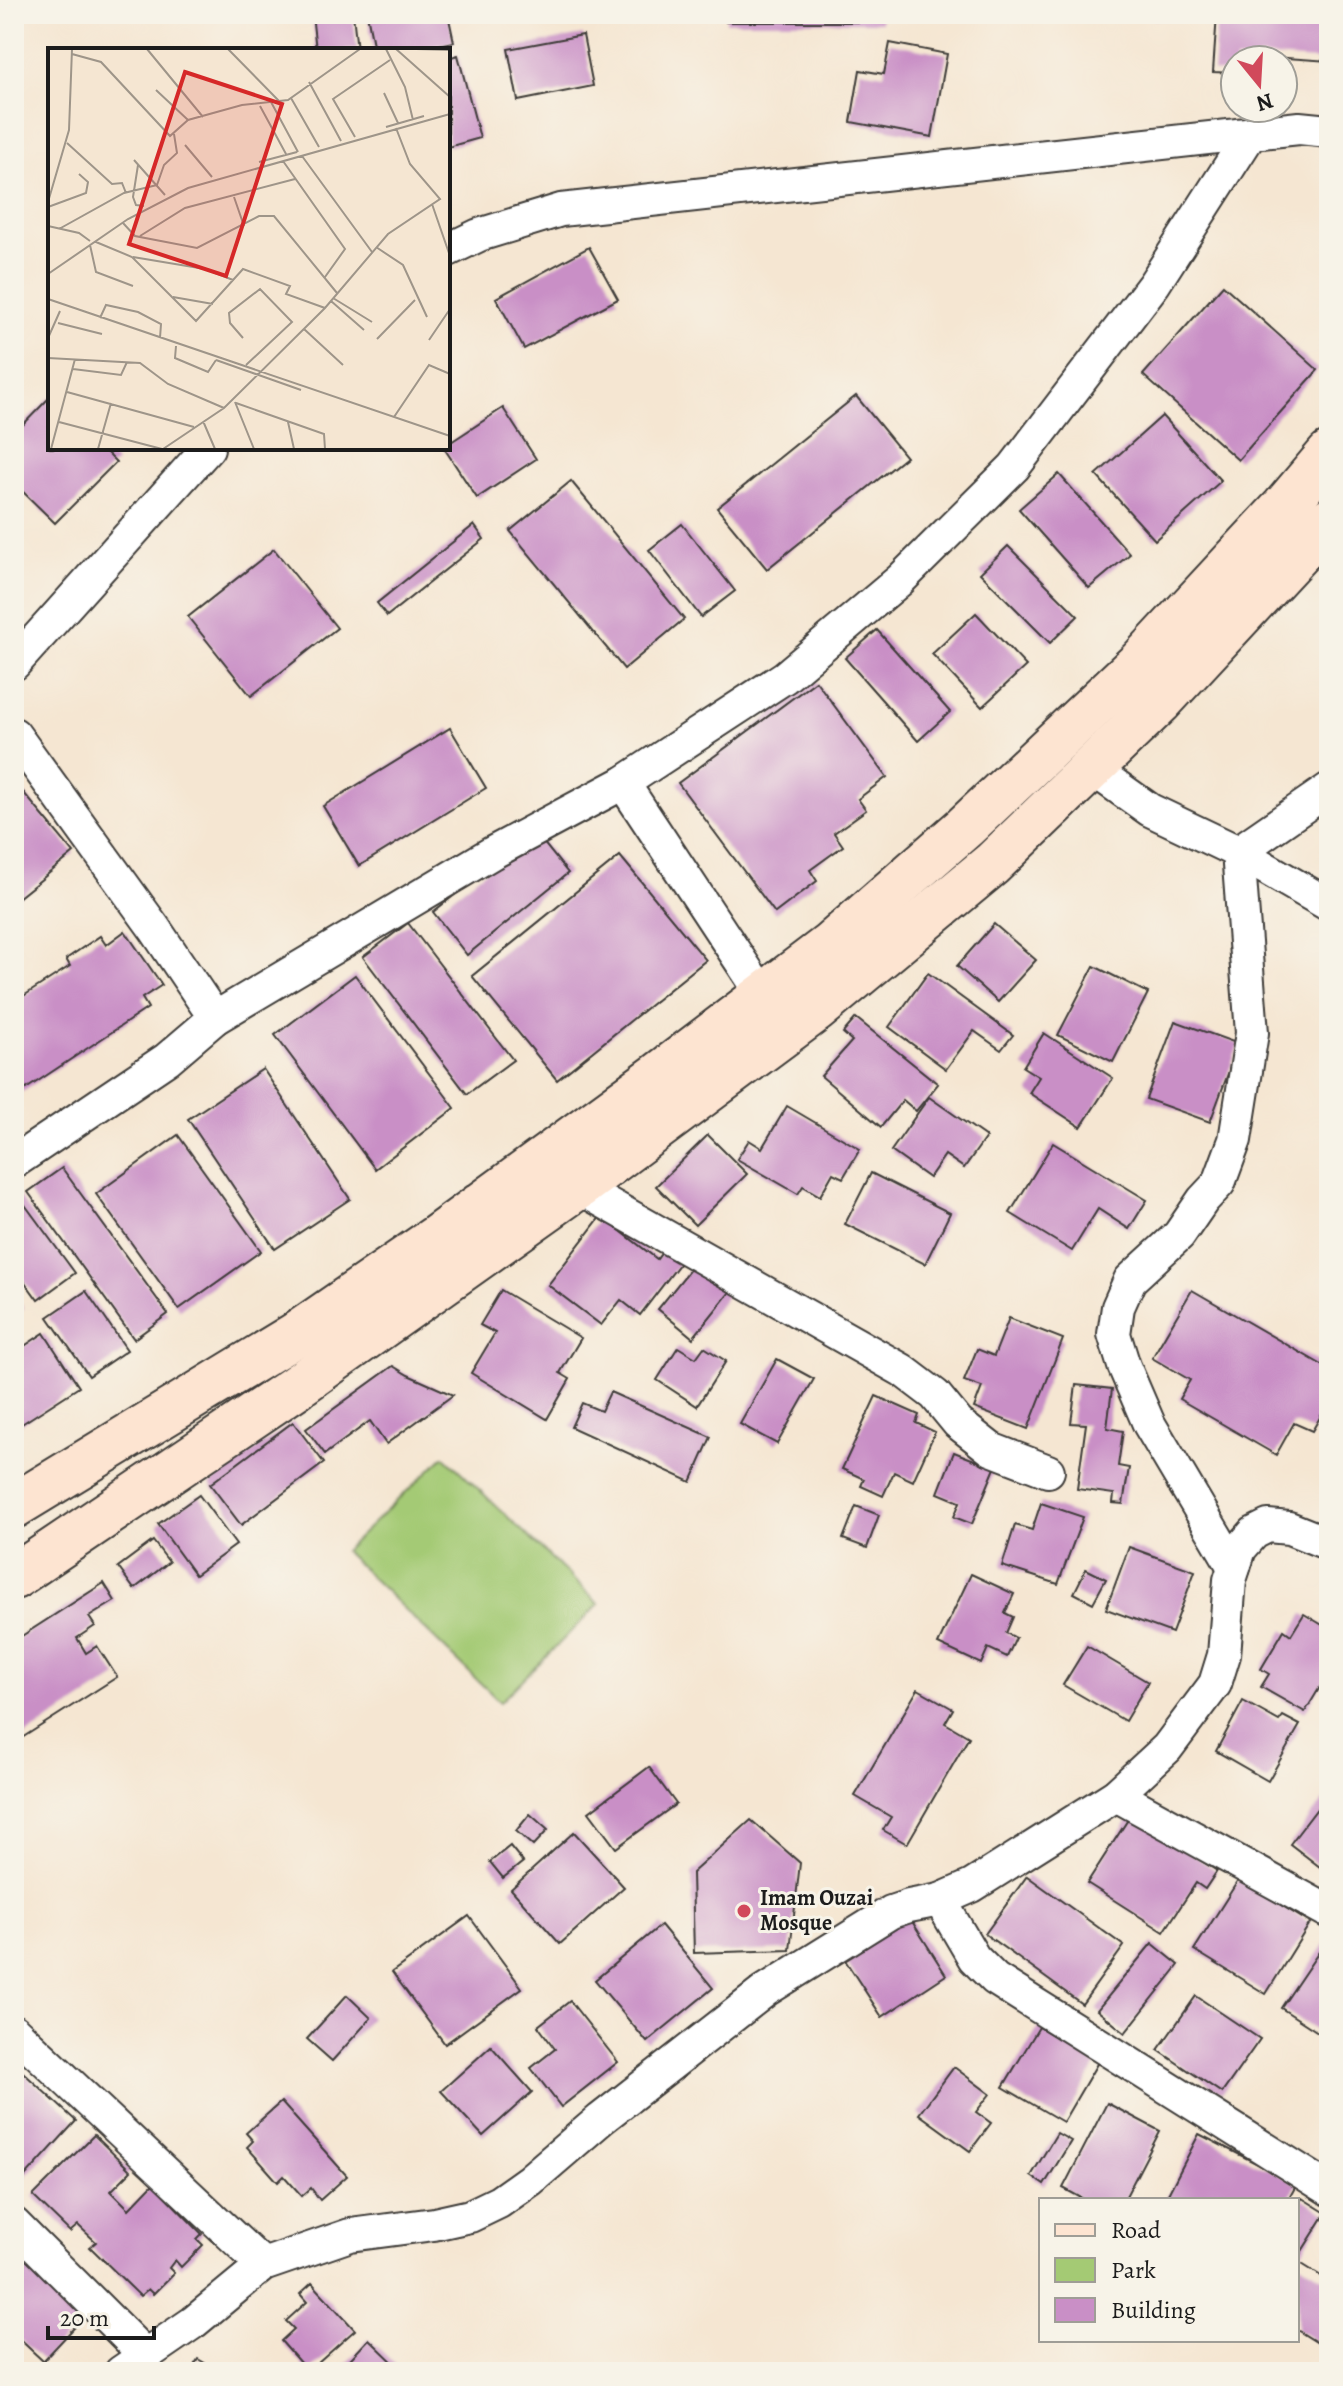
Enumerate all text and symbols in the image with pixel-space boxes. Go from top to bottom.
north arrow [1219,44,1299,124]
inset map [48,48,450,450]
text: N [1253,85,1277,119]
place label: Imam Ouzai Mosque [760,1883,873,1938]
marker: Imam Ouzai Mosque [735,1902,753,1920]
legend [1039,2198,1299,2342]
text: Road [1111,2214,1161,2246]
text: Park [1111,2254,1156,2286]
scale bar [48,2290,154,2340]
text: Building [1111,2294,1196,2326]
text: 20 m [60,2302,109,2334]

